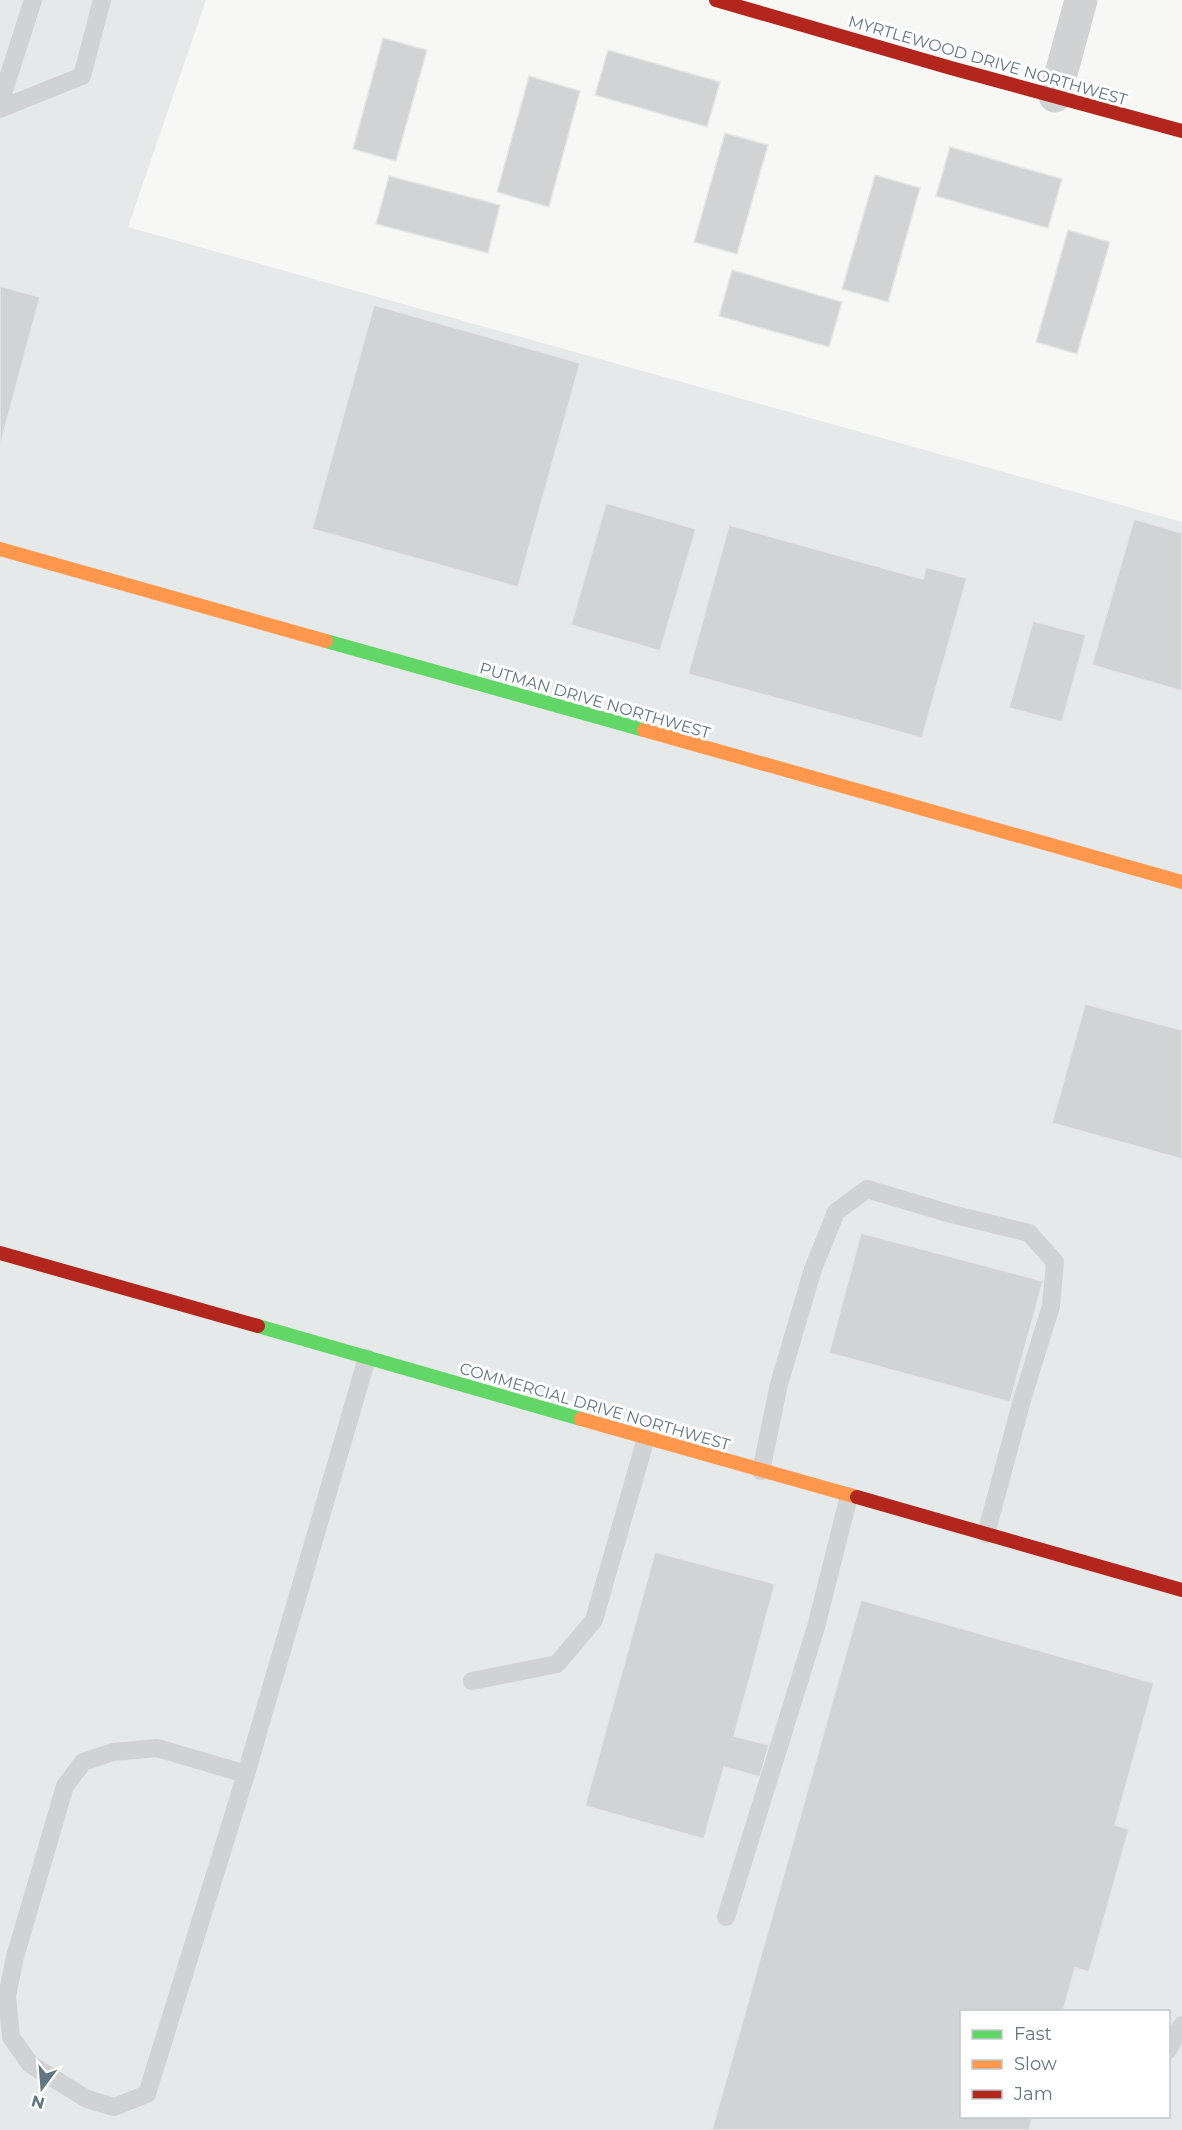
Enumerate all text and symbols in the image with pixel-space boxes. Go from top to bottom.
street label: MYRTLEWOOD DRIVE NORTHWEST [846,11,1130,110]
street label: PUTMAN DRIVE NORTHWEST [477,658,713,743]
street label: COMMERCIAL DRIVE NORTHWEST [457,1359,733,1454]
legend [960,2010,1170,2118]
text: Fast [1014,2023,1052,2045]
text: Slow [1014,2053,1057,2075]
north arrow [12,2058,72,2118]
text: Jam [1013,2083,1053,2105]
text: N [29,2091,47,2113]

